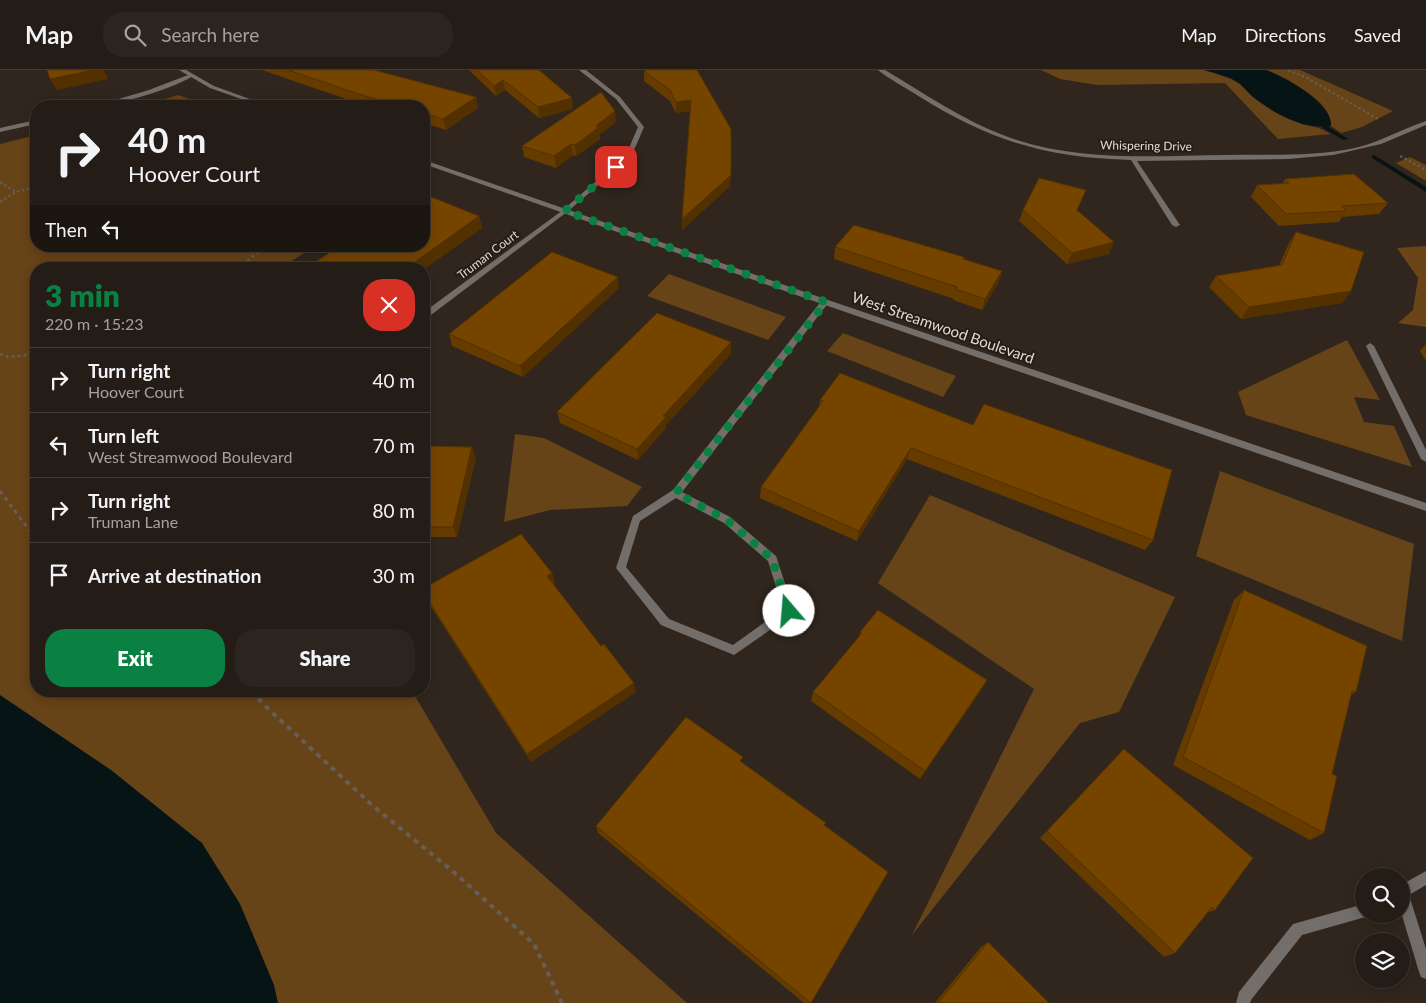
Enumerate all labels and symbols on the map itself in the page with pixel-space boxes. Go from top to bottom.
street label: Whispering Drive [1100,137,1192,154]
pin [595,146,637,188]
street label: Truman Court [454,226,522,282]
street label: West Streamwood Boulevard [850,287,1037,367]
position arrow [762,584,814,636]

